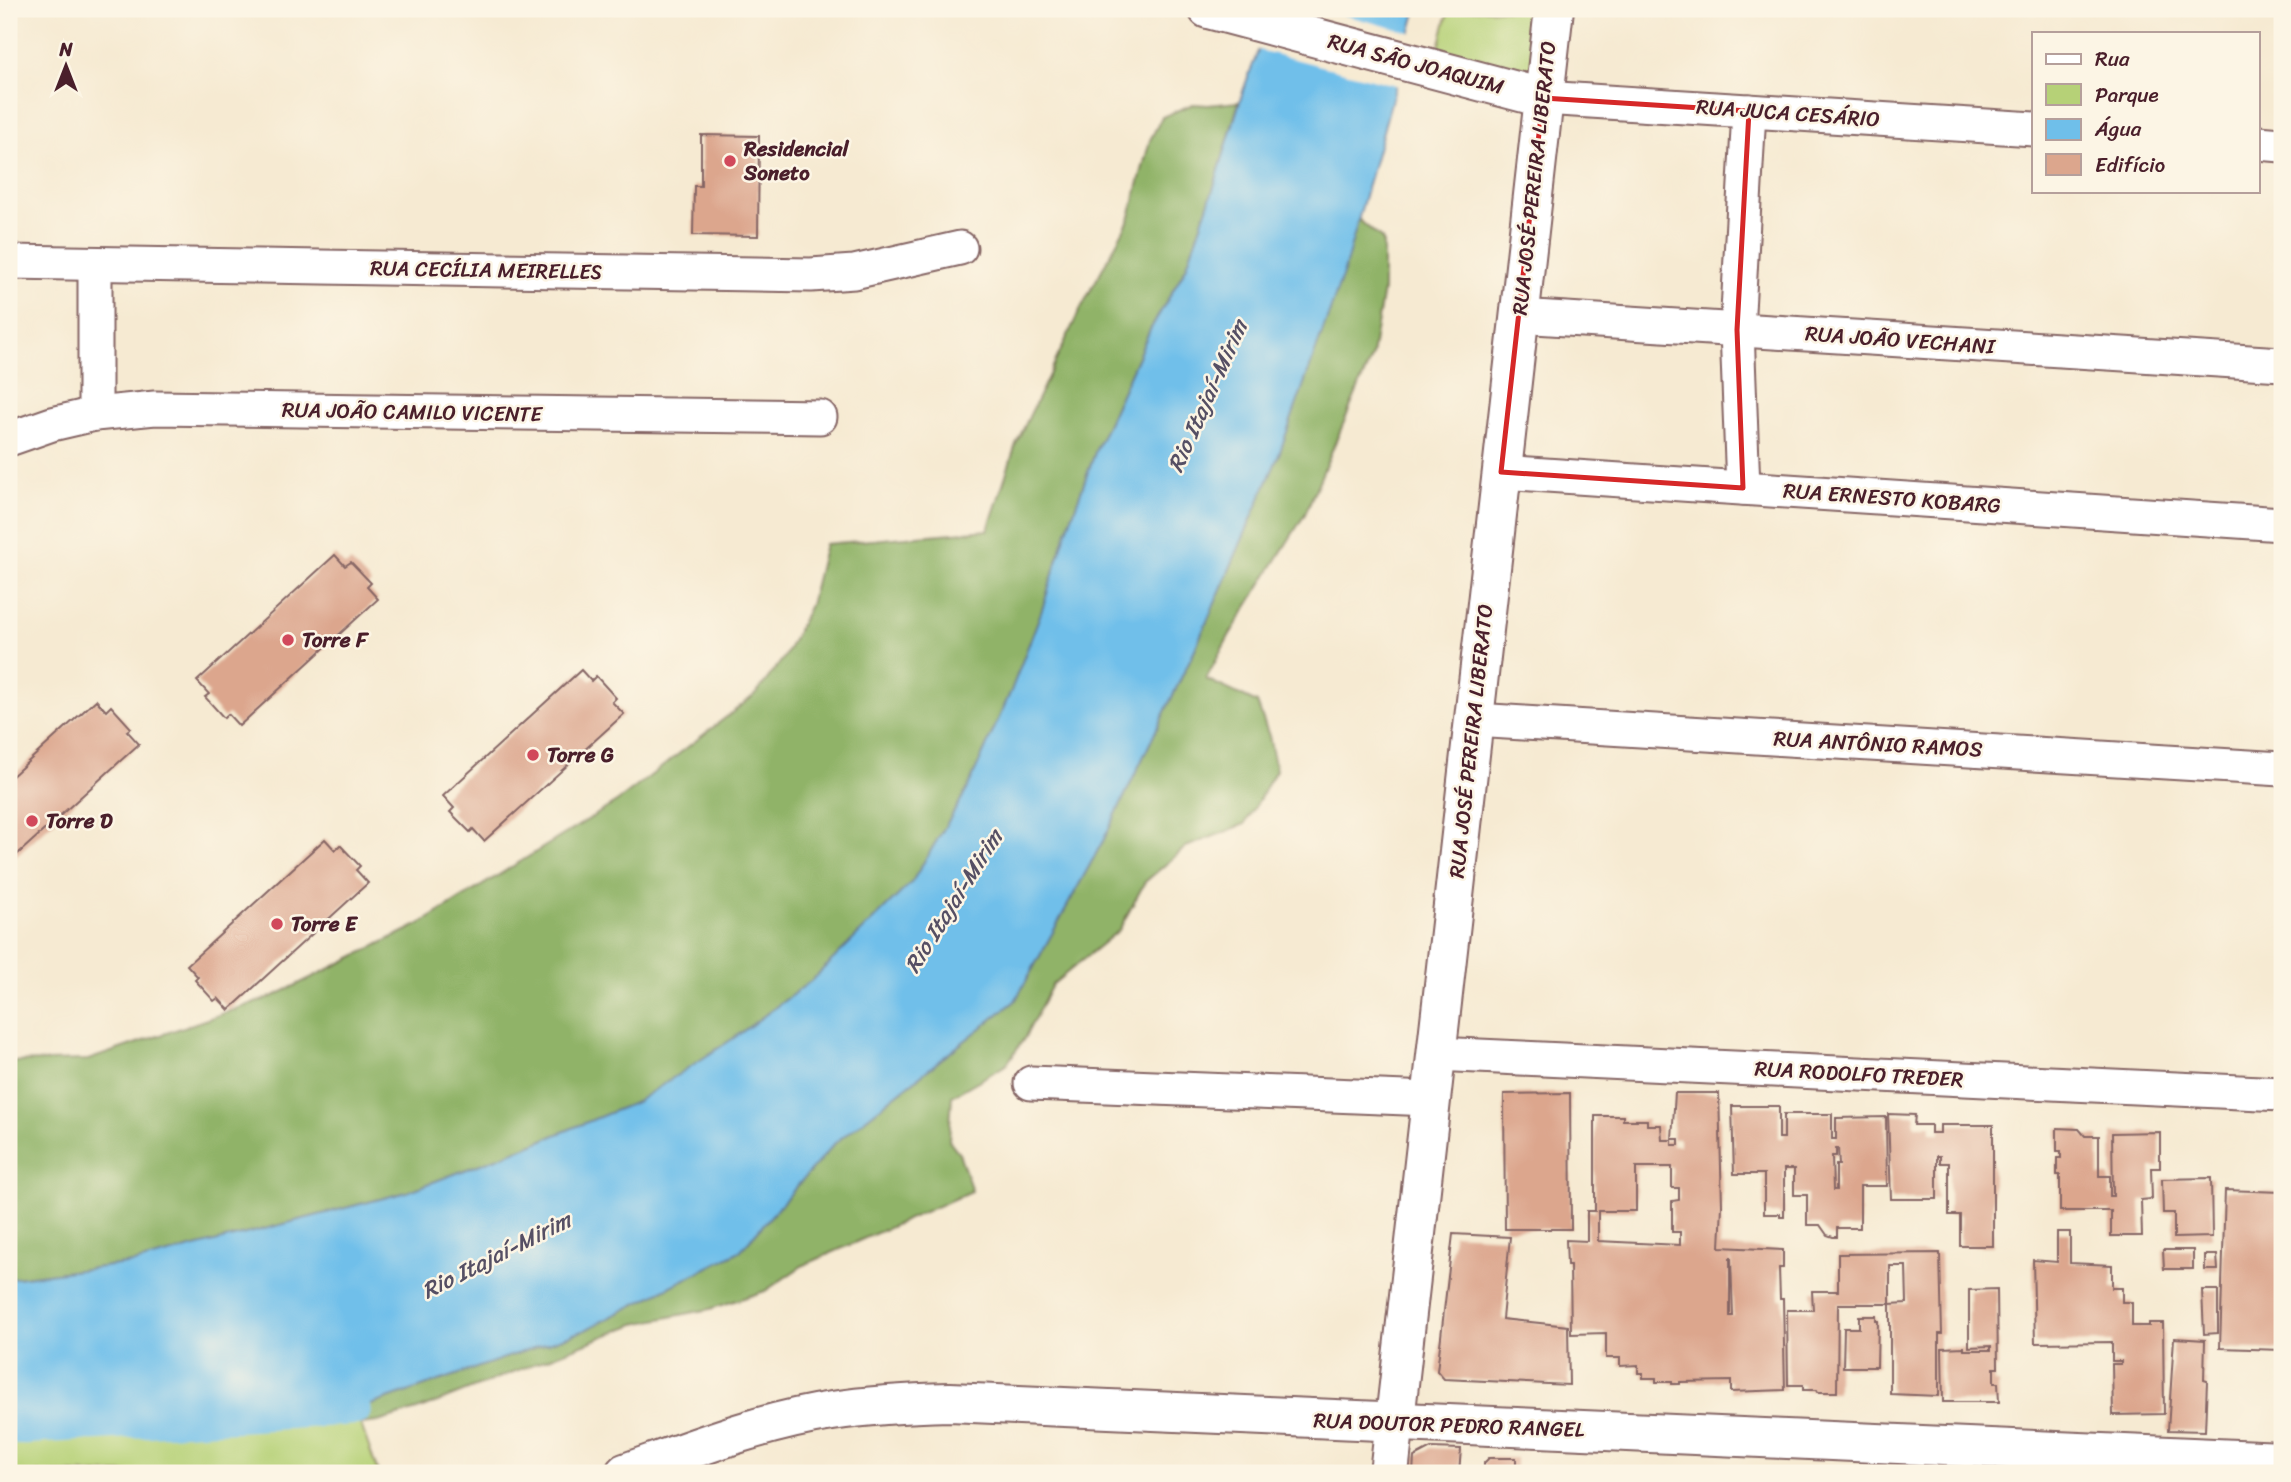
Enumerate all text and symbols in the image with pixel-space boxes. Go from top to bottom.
street label: RUA SÃO JOAQUIM [1324,22,1508,106]
north arrow [32,32,102,102]
legend [2032,32,2260,192]
text: N [58,33,73,66]
street label: RUA JOSÉ PEREIRA LIBERATO [1501,39,1567,317]
text: Rua [2095,40,2130,78]
text: Parque [2095,76,2159,114]
street label: RUA JUCA CESÁRIO [1695,88,1881,138]
text: Água [2094,110,2142,148]
place label: Residencial Soneto [743,130,849,192]
text: Edifício [2095,146,2165,184]
marker: Residencial Soneto [722,153,738,169]
street label: RUA CECÍLIA MEIRELLES [370,249,602,291]
water label: Rio Itajaí-Mirim [1156,311,1260,479]
street label: RUA JOÃO VECHANI [1804,314,1998,366]
street label: RUA JOÃO CAMILO VICENTE [282,391,544,433]
street label: RUA ERNESTO KOBARG [1782,471,2002,525]
street label: RUA JOSÉ PEREIRA LIBERATO [1438,602,1504,880]
place label: Torre F [302,621,370,659]
marker: Torre F [280,632,296,648]
street label: RUA ANTÔNIO RAMOS [1773,720,1983,768]
place label: Torre G [547,736,614,774]
marker: Torre G [525,747,541,763]
place label: Torre D [46,802,113,840]
marker: Torre D [24,813,40,829]
water label: Rio Itajaí-Mirim [893,819,1015,981]
place label: Torre E [291,905,359,943]
marker: Torre E [269,916,285,932]
street label: RUA RODOLFO TREDER [1754,1050,1964,1098]
water label: Rio Itajaí-Mirim [414,1199,580,1311]
street label: RUA DOUTOR PEDRO RANGEL [1313,1401,1585,1449]

